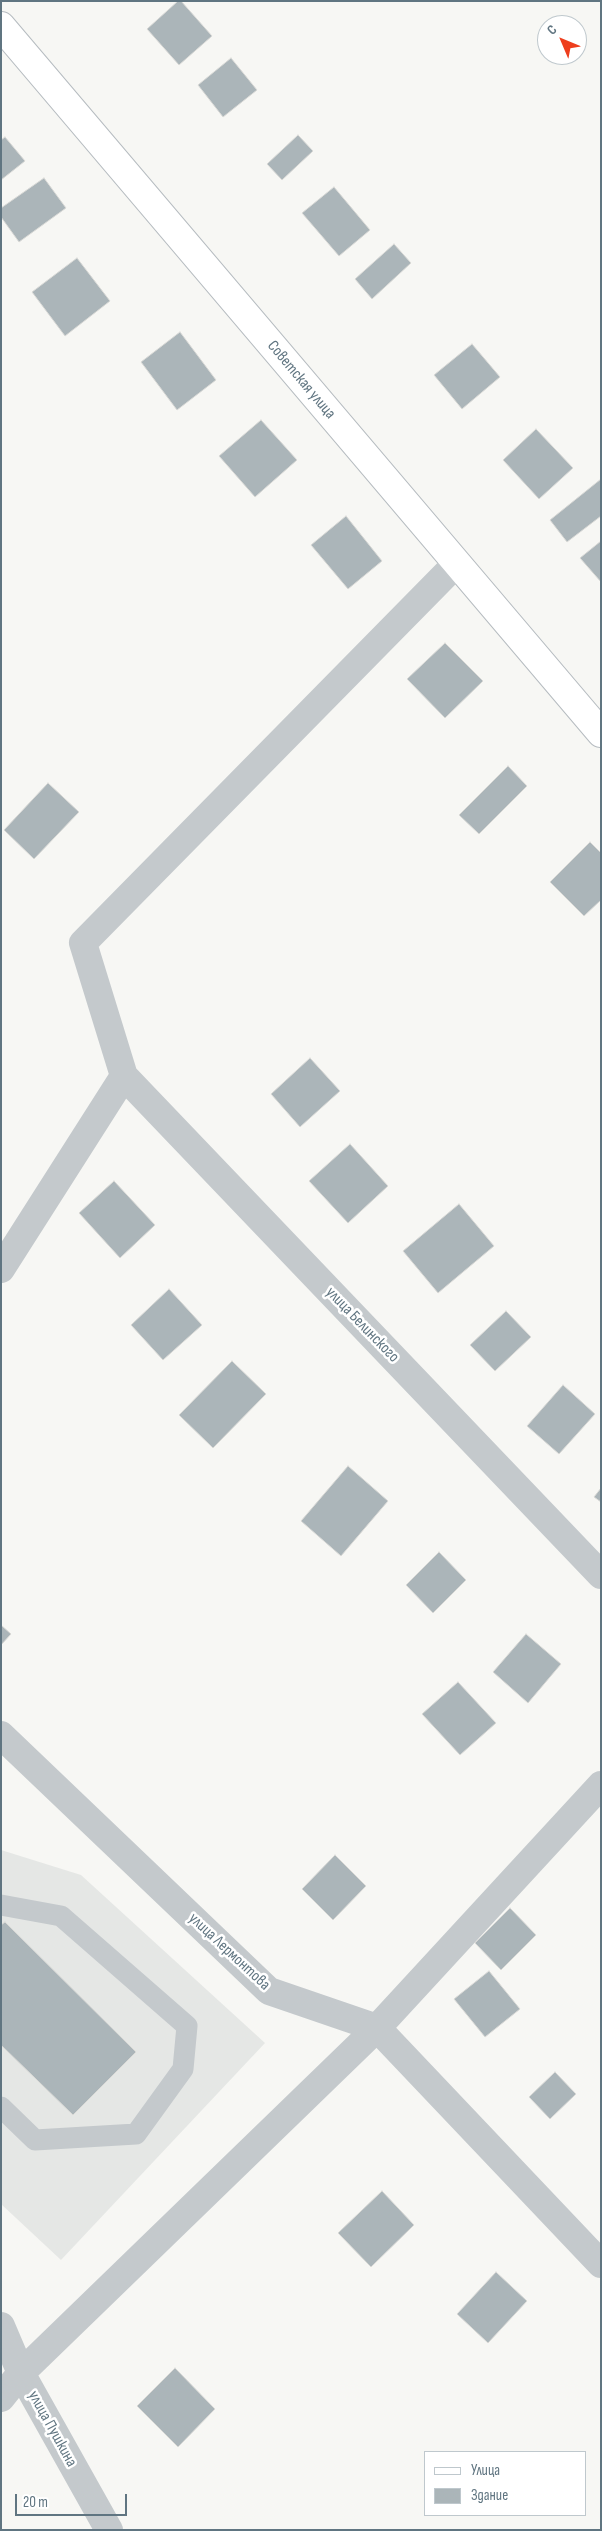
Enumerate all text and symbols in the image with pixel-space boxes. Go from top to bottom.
north arrow [537,15,587,65]
text: С [543,21,560,38]
street label: Советская улица [263,337,339,423]
street label: улица Белинского [321,1283,403,1367]
street label: улица Лермонтова [184,1909,274,1995]
street label: улица Пушкина [23,2388,81,2470]
legend [424,2451,587,2516]
text: Улица [471,2461,500,2480]
scale bar [18,2484,130,2516]
text: Здание [471,2486,508,2505]
text: 20 m [23,2493,48,2512]

